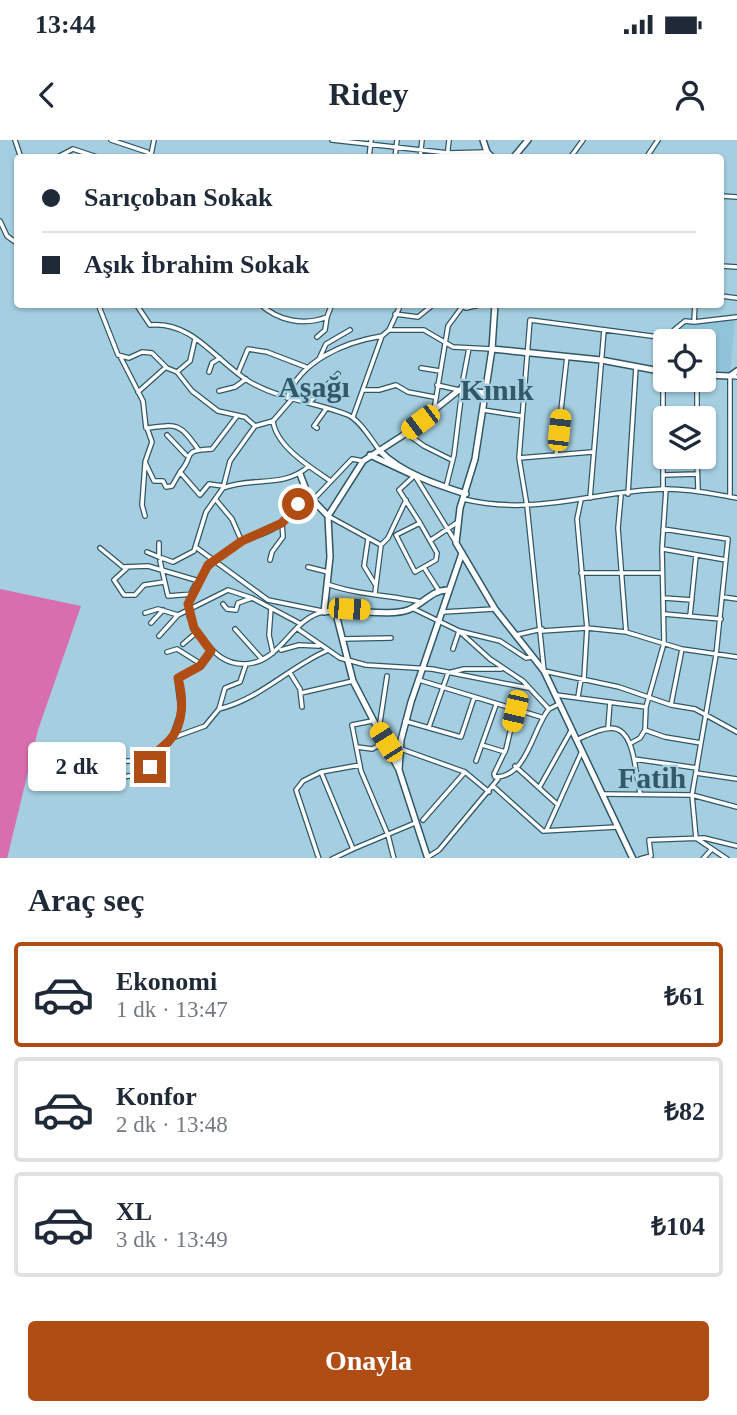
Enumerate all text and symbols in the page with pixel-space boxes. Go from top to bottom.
text: 13:44 [35,10,96,39]
icon: back [28,76,66,114]
text: Ridey [329,76,409,112]
icon: person [671,76,709,114]
text: Sarıçoban Sokak [84,183,273,212]
text: Aşık İbrahim Sokak [84,250,309,279]
map controls [653,329,716,469]
button: locate [653,329,716,392]
district label: Aşağı [278,370,350,403]
district label: Kınık [460,373,534,406]
car [397,401,444,443]
button: layers [653,406,716,469]
car [547,408,572,452]
route start [282,488,314,520]
car [328,597,371,621]
car [501,688,530,734]
car [366,719,407,765]
callout: 2 dk [27,742,125,792]
route end [134,751,166,783]
text: 2 dk [56,754,98,779]
district label: Fatih [618,761,686,794]
text: Araç seç [28,882,144,918]
icon: car [32,963,95,1026]
text: Ekonomi [116,967,217,996]
text: ₺61 [664,982,705,1011]
text: 1 dk · 13:47 [116,997,228,1022]
icon: car [32,1078,95,1141]
text: Konfor [116,1082,197,1111]
text: ₺82 [664,1097,705,1126]
text: 2 dk · 13:48 [116,1112,228,1137]
icon: car [32,1193,95,1256]
text: XL [116,1197,152,1226]
text: ₺104 [651,1212,705,1241]
text: 3 dk · 13:49 [116,1227,228,1252]
button: Onayla [28,1321,709,1401]

